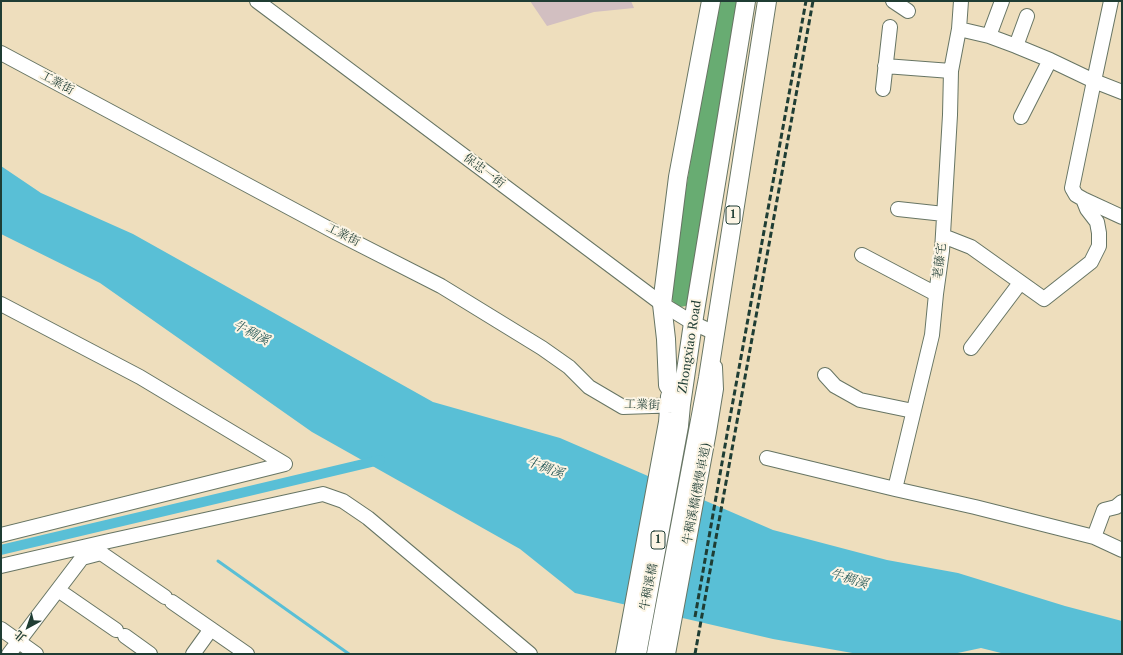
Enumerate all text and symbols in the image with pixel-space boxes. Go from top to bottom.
street label: 工業街 [38,68,76,98]
street label: 保忠一街 [460,151,508,191]
road number: 1 [726,206,740,224]
street label: 工業街 [324,220,362,250]
street label: 荖藤宅 [931,242,949,280]
street label: Zhongxiao Road [676,299,704,395]
water label: 牛稠溪 [230,317,272,349]
street label: 工業街 [624,397,660,413]
street label: 牛稠溪橋(機慢車道) [680,442,714,546]
water label: 牛稠溪 [524,454,566,482]
road number: 1 [651,531,665,549]
street label: 牛稠溪橋 [637,562,661,612]
water label: 牛稠溪 [828,566,870,592]
north arrow [8,607,48,647]
text: 北 [12,627,29,645]

